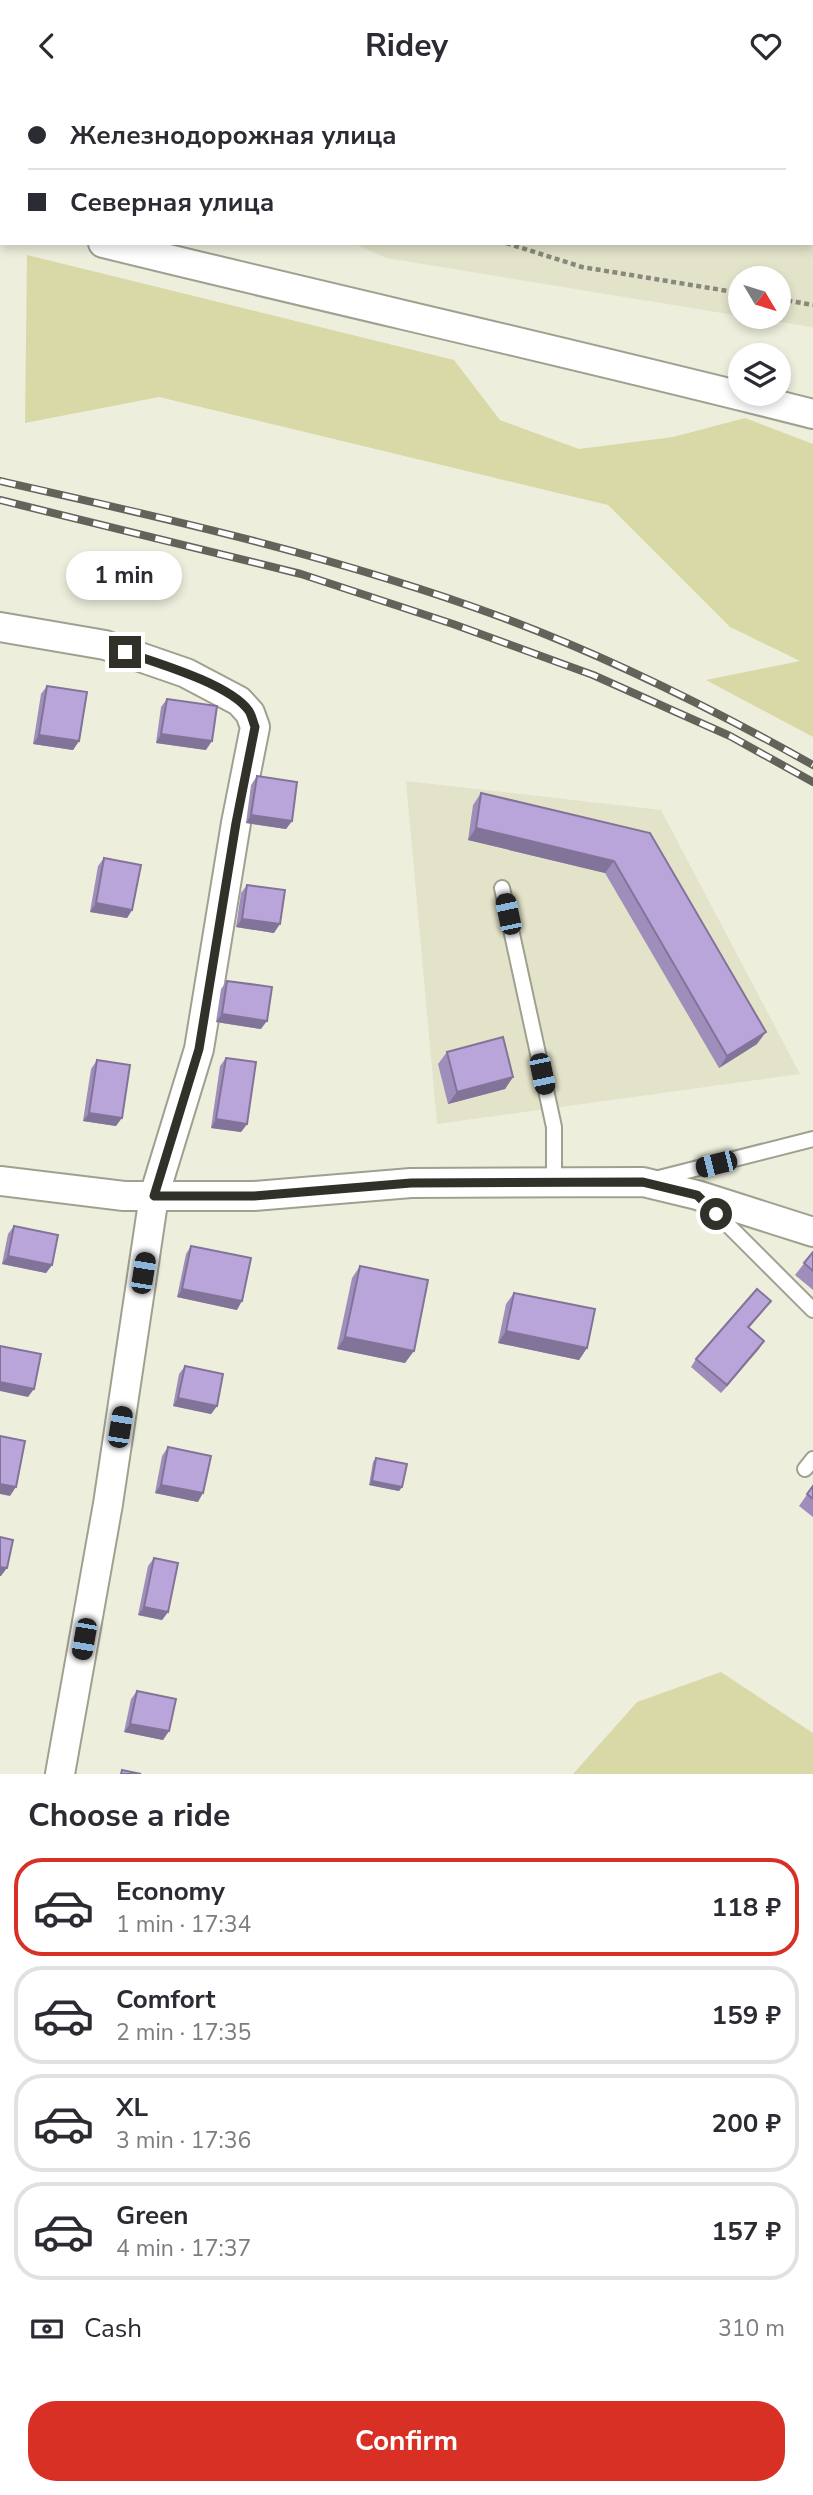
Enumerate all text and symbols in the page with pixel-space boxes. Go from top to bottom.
text: Ridey [365,24,448,67]
icon: back [28,27,66,65]
icon: heart [747,27,785,65]
text: Железнодорожная улица [70,118,397,153]
text: Северная улица [70,185,274,220]
north arrow [728,266,791,329]
map controls [728,266,791,406]
button: layers [728,343,791,406]
callout: 1 min [67,551,183,599]
text: 1 min [94,560,154,591]
route end [109,636,141,668]
car [494,891,523,937]
car [528,1051,557,1097]
car [694,1149,739,1179]
route start [700,1198,732,1230]
car [130,1251,157,1295]
car [107,1405,134,1449]
car [71,1616,98,1662]
text: Choose a ride [28,1794,230,1837]
text: Economy [116,1874,225,1909]
icon: car [32,1876,95,1939]
text: 118 ₽ [712,1890,781,1925]
text: 1 min · 17:34 [116,1909,251,1940]
text: Comfort [116,1982,216,2017]
icon: car [32,1984,95,2047]
text: 159 ₽ [712,1998,781,2033]
text: 2 min · 17:35 [116,2017,251,2048]
text: XL [116,2090,148,2125]
icon: car [32,2092,95,2155]
text: 200 ₽ [712,2106,781,2141]
text: 3 min · 17:36 [116,2125,251,2156]
text: Green [116,2198,189,2233]
icon: car [32,2200,95,2263]
text: 157 ₽ [712,2214,781,2249]
text: 4 min · 17:37 [116,2233,251,2264]
icon: cash [28,2310,66,2348]
text: Cash [84,2311,142,2346]
text: 310 m [718,2313,785,2344]
button: Confirm [28,2401,785,2481]

